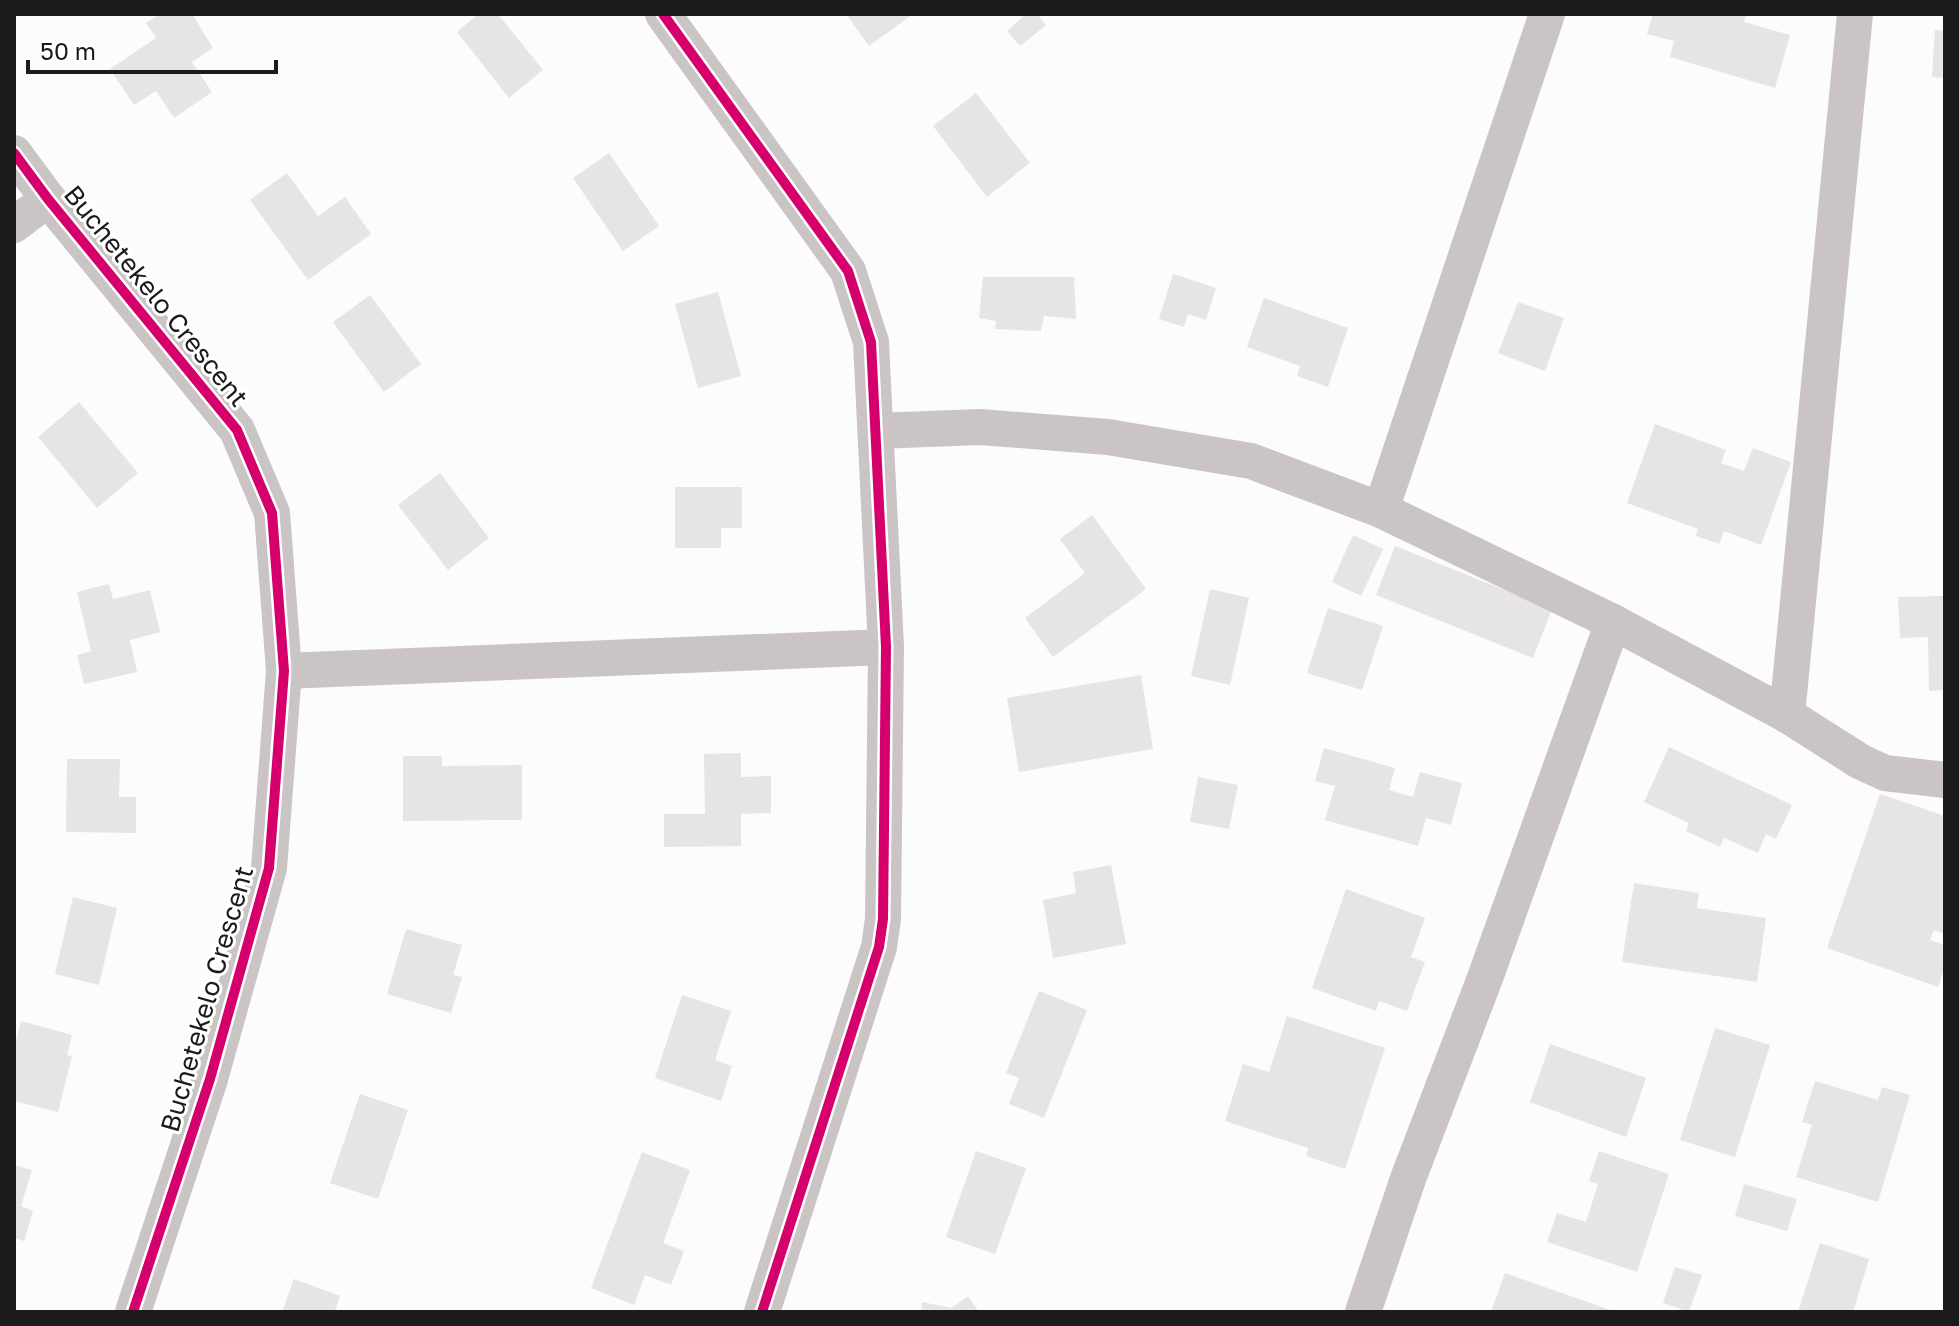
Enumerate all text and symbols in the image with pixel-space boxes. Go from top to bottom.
scale bar [28,24,276,74]
text: 50 m [40,36,96,65]
street label: Buchetekelo Crescent [58,179,255,412]
street label: Buchetekelo Crescent [154,862,259,1135]

